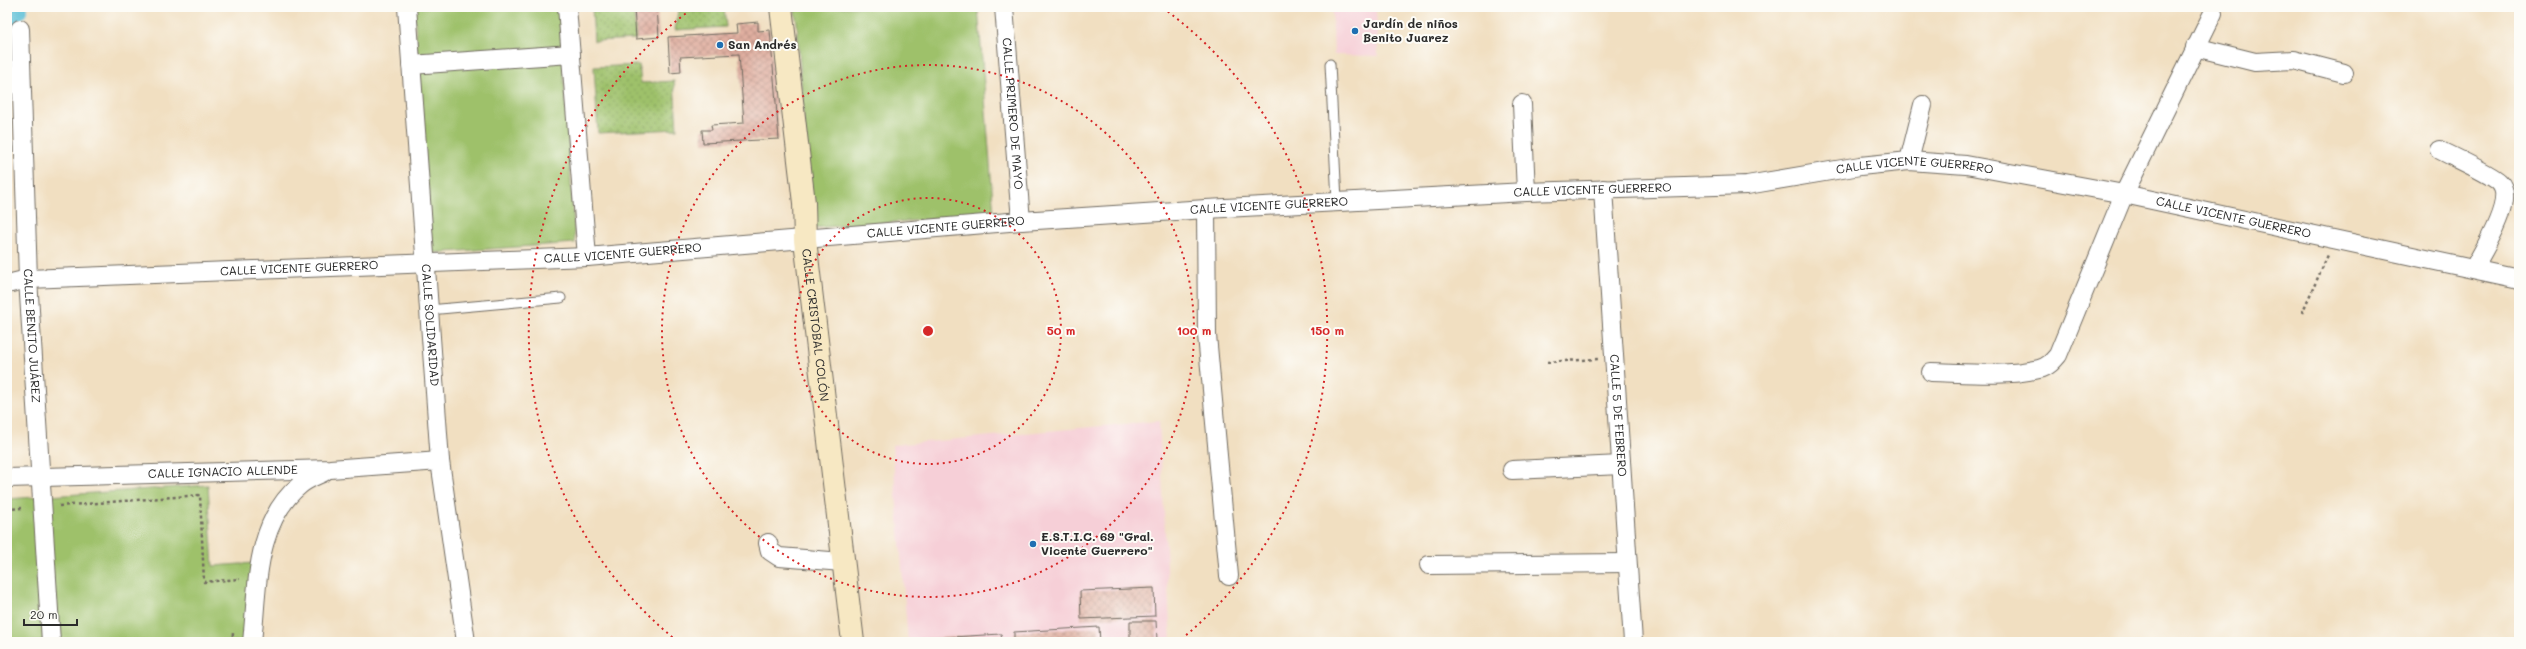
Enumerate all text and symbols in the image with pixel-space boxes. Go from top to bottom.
place label: Jardín de niños Benito Juarez [1363,15,1458,45]
marker: Jardín de niños Benito Juarez [1350,26,1360,36]
place label: San Andrés [728,36,797,52]
street label: CALLE PRIMERO DE MAYO [999,37,1027,190]
marker: San Andrés [715,40,725,50]
street label: CALLE VICENTE GUERRERO [1835,152,1995,177]
street label: CALLE VICENTE GUERRERO [1513,178,1672,200]
street label: CALLE VICENTE GUERRERO [1189,192,1348,217]
street label: CALLE VICENTE GUERRERO [2155,192,2313,241]
street label: CALLE VICENTE GUERRERO [866,212,1025,241]
street label: CALLE VICENTE GUERRERO [544,239,702,266]
street label: CALLE CRISTÓBAL COLÓN [799,248,833,402]
street label: CALLE VICENTE GUERRERO [220,256,379,278]
street label: CALLE SOLIDARIDAD [419,263,444,387]
street label: CALLE BENITO JUÁREZ [21,268,45,403]
text: 50 m [1047,322,1075,338]
text: 100 m [1177,322,1211,338]
text: 150 m [1310,322,1344,338]
centre of rings [921,324,935,338]
street label: CALLE 5 DE FEBRERO [1607,354,1631,477]
street label: CALLE IGNACIO ALLENDE [148,461,298,481]
place label: E.S.T.I.C. 69 "Gral. Vicente Guerrero" [1041,528,1154,558]
marker: E.S.T.I.C. 69 "Gral. Vicente Guerrero" [1028,539,1038,549]
scale bar [24,601,77,627]
text: 20 m [30,606,58,622]

